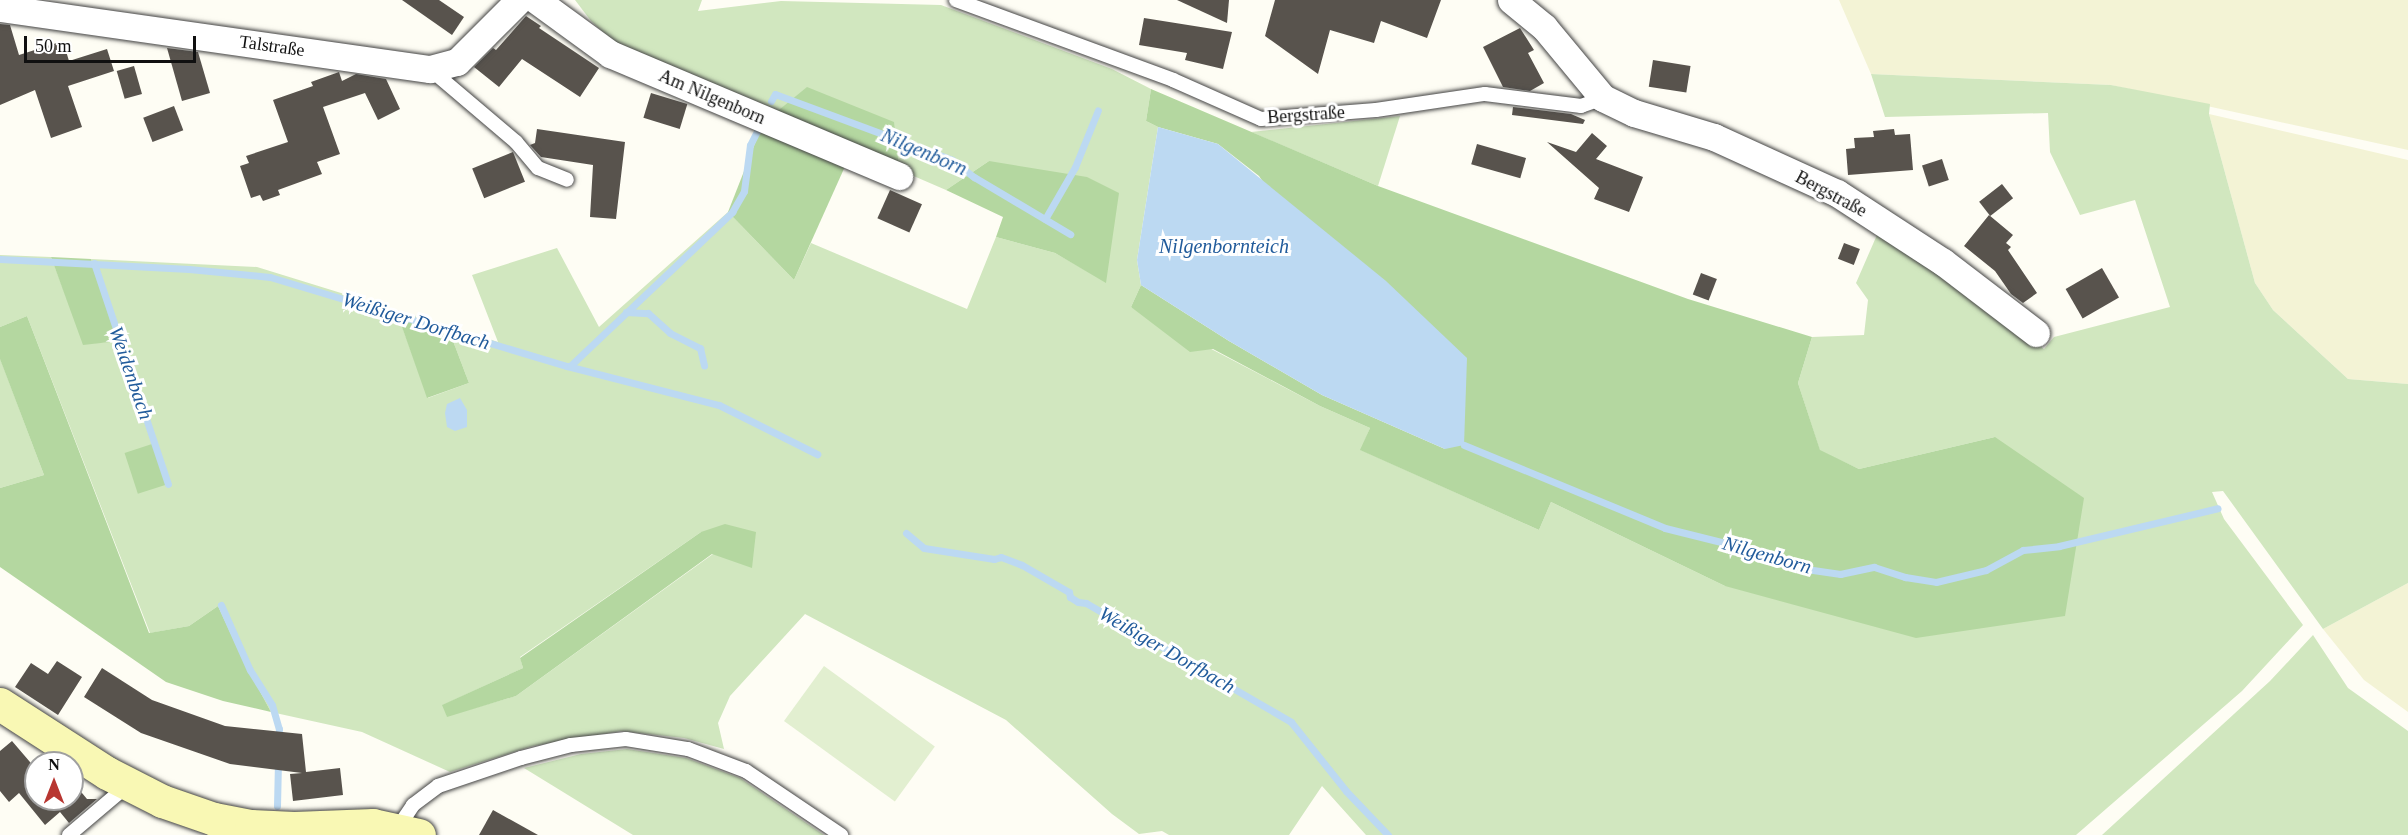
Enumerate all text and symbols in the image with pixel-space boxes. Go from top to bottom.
scale bar [27,24,200,62]
street label: Talstraße [238,31,306,61]
text: 50 m [35,36,72,56]
street label: Am Nilgenborn [656,65,768,129]
street label: Bergstraße [1267,102,1345,128]
water label: Nilgenborn [877,123,971,181]
street label: Bergstraße [1792,166,1870,222]
water label: Nilgenbornteich [1159,234,1289,258]
water label: Weißiger Dorfbach [339,287,493,355]
water label: Weidenbach [104,323,158,423]
water label: Nilgenborn [1720,531,1814,579]
water label: Weißiger Dorfbach [1095,601,1239,699]
north arrow [24,751,84,811]
text: N [48,756,60,773]

